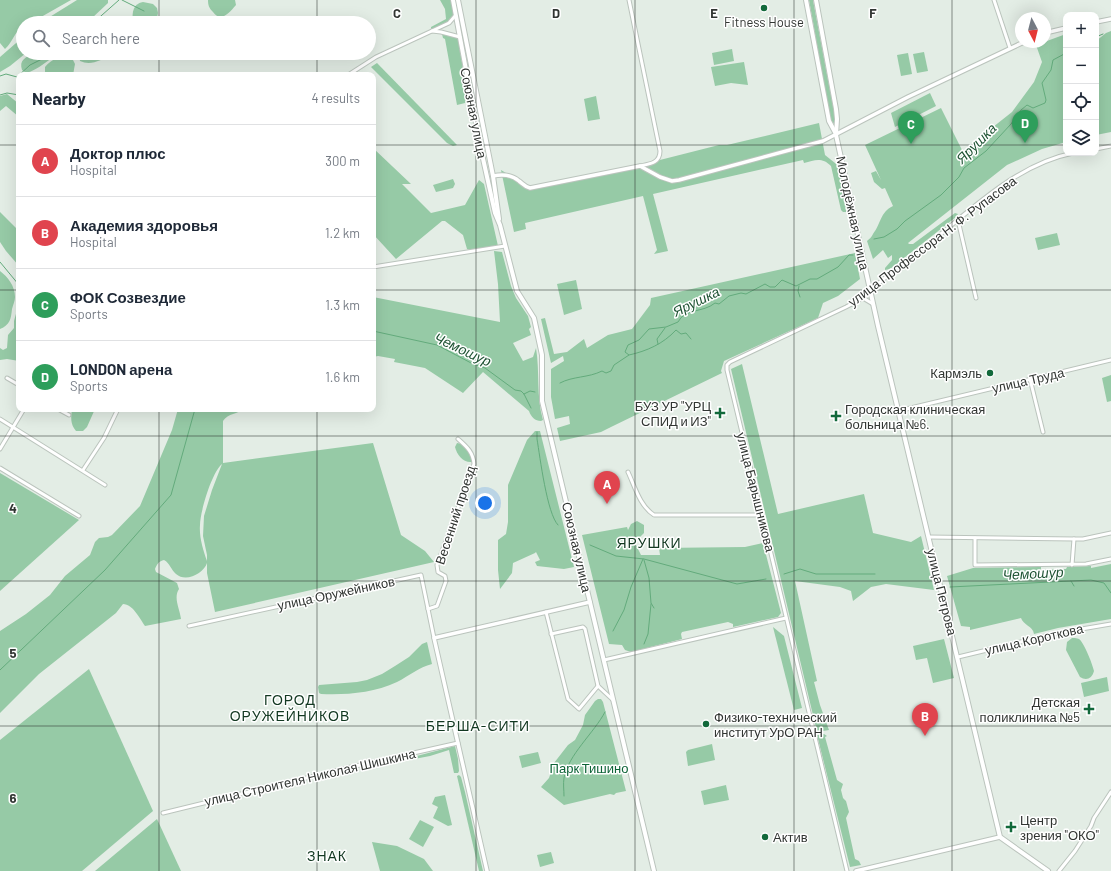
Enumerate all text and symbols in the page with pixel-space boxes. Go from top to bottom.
marker: Fitness House [759,3,769,13]
text: C [393,5,401,21]
text: D [552,5,560,21]
text: E [710,5,718,21]
text: F [869,5,877,21]
north arrow [1015,12,1051,48]
map controls [1063,12,1099,156]
button: + [1063,12,1099,48]
place label: Fitness House [724,14,804,30]
search box [16,16,376,60]
icon: search [30,27,52,49]
text: Search here [62,29,140,47]
button: − [1063,48,1099,84]
street label: Союзная улица [457,66,491,160]
button: locate [1063,84,1099,120]
text: Nearby [32,88,86,108]
text: 4 results [312,90,360,106]
pin: D [1012,110,1038,143]
pin: C [898,111,924,144]
water label: Ярушка [952,119,1000,167]
button: layers [1063,120,1099,156]
text: Доктор плюс [70,144,166,162]
text: A [41,153,49,169]
text: 300 m [325,153,360,169]
street label: Молодёжная улица [833,155,873,272]
text: Hospital [70,162,117,178]
street label: улица Профессора Н. Ф. Рупасова [845,172,1020,310]
text: Академия здоровья [70,216,218,234]
text: B [41,225,49,241]
text: 1.2 km [325,225,360,241]
text: Hospital [70,234,117,250]
water label: Ярушка [669,282,722,320]
text: ФОК Созвездие [70,288,186,306]
text: C [41,297,49,313]
text: 1.3 km [325,297,360,313]
text: Sports [70,306,108,322]
water label: Чемошур [432,328,494,370]
text: LONDON арена [70,360,172,378]
street label: улица Труда [990,364,1066,396]
place label: Кармэль [930,365,982,381]
marker: Кармэль [985,368,995,378]
text: D [41,369,49,385]
text: 1.6 km [325,369,360,385]
text: Sports [70,378,108,394]
place label: БУЗ УР "УРЦ СПИД и ИЗ" [635,398,712,429]
place label: Городская клиническая больница №6. [845,401,985,432]
marker: БУЗ УР "УРЦ СПИД и ИЗ" [714,407,726,419]
marker: Городская клиническая больница №6. [830,410,842,422]
street label: улица Барышникова [733,431,779,554]
street label: Весенний проезд [432,463,479,566]
pin: A [594,471,620,504]
your location [475,493,495,513]
text: 4 [9,500,17,516]
street label: Союзная улица [559,500,595,594]
district label: ЯРУШКИ [616,534,682,551]
street label: улица Петрова [923,547,961,638]
water label: Чемошур [1002,563,1064,583]
street label: улица Оружейников [276,573,396,613]
street label: улица Короткова [983,620,1085,658]
text: 5 [9,645,17,661]
district label: ГОРОД ОРУЖЕЙНИКОВ [230,691,350,724]
place label: Детская поликлиника №5 [980,694,1080,725]
pin: B [912,703,938,736]
marker: Детская поликлиника №5 [1083,703,1095,715]
place label: Физико-технический институт УрО РАН [714,709,837,740]
district label: БЕРША-СИТИ [426,717,530,734]
marker: Физико-технический институт УрО РАН [701,719,711,729]
street label: улица Строителя Николая Шишкина [203,745,418,809]
park label: Парк Тишино [550,760,628,776]
text: 6 [10,790,17,806]
place label: Центр зрения "ОКО" [1020,812,1100,843]
marker: Центр зрения "ОКО" [1005,821,1017,833]
place label: Актив [773,829,808,845]
marker: Актив [760,832,770,842]
district label: ЗНАК [307,847,347,864]

